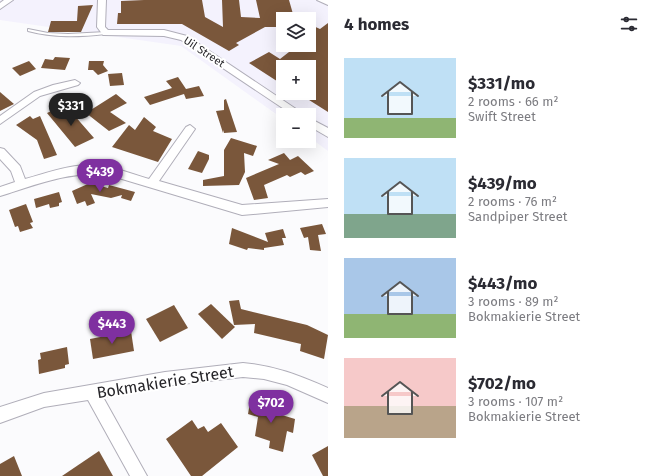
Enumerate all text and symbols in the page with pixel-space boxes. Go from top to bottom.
map controls [276,12,316,148]
button: layers [276,12,316,52]
icon: filters [618,13,640,35]
text: 4 homes [344,14,409,35]
street label: Uil Street [181,34,227,70]
button: + [276,60,316,100]
text: $331/mo [468,73,535,94]
icon: home [376,74,424,122]
pin: $331 [47,93,95,127]
text: 2 rooms · 66 m² [468,94,559,109]
text: $331 [58,98,84,113]
button: − [276,108,316,148]
text: Swift Street [468,109,536,124]
pin: $439 [76,159,124,193]
text: $439 [86,164,114,179]
text: $439/mo [468,173,537,194]
icon: home [376,174,424,222]
text: 2 rooms · 76 m² [468,194,557,209]
text: Sandpiper Street [468,209,567,224]
text: $443/mo [468,273,537,294]
icon: home [376,274,424,322]
text: 3 rooms · 89 m² [468,294,558,309]
text: Bokmakierie Street [468,309,580,324]
pin: $443 [88,311,136,345]
text: $443 [98,316,126,331]
street label: Bokmakierie Street [95,362,235,402]
text: $702/mo [468,373,536,394]
icon: home [376,374,424,422]
pin: $702 [247,390,295,424]
text: 3 rooms · 107 m² [468,394,563,409]
text: $702 [257,395,285,410]
text: Bokmakierie Street [468,409,580,424]

